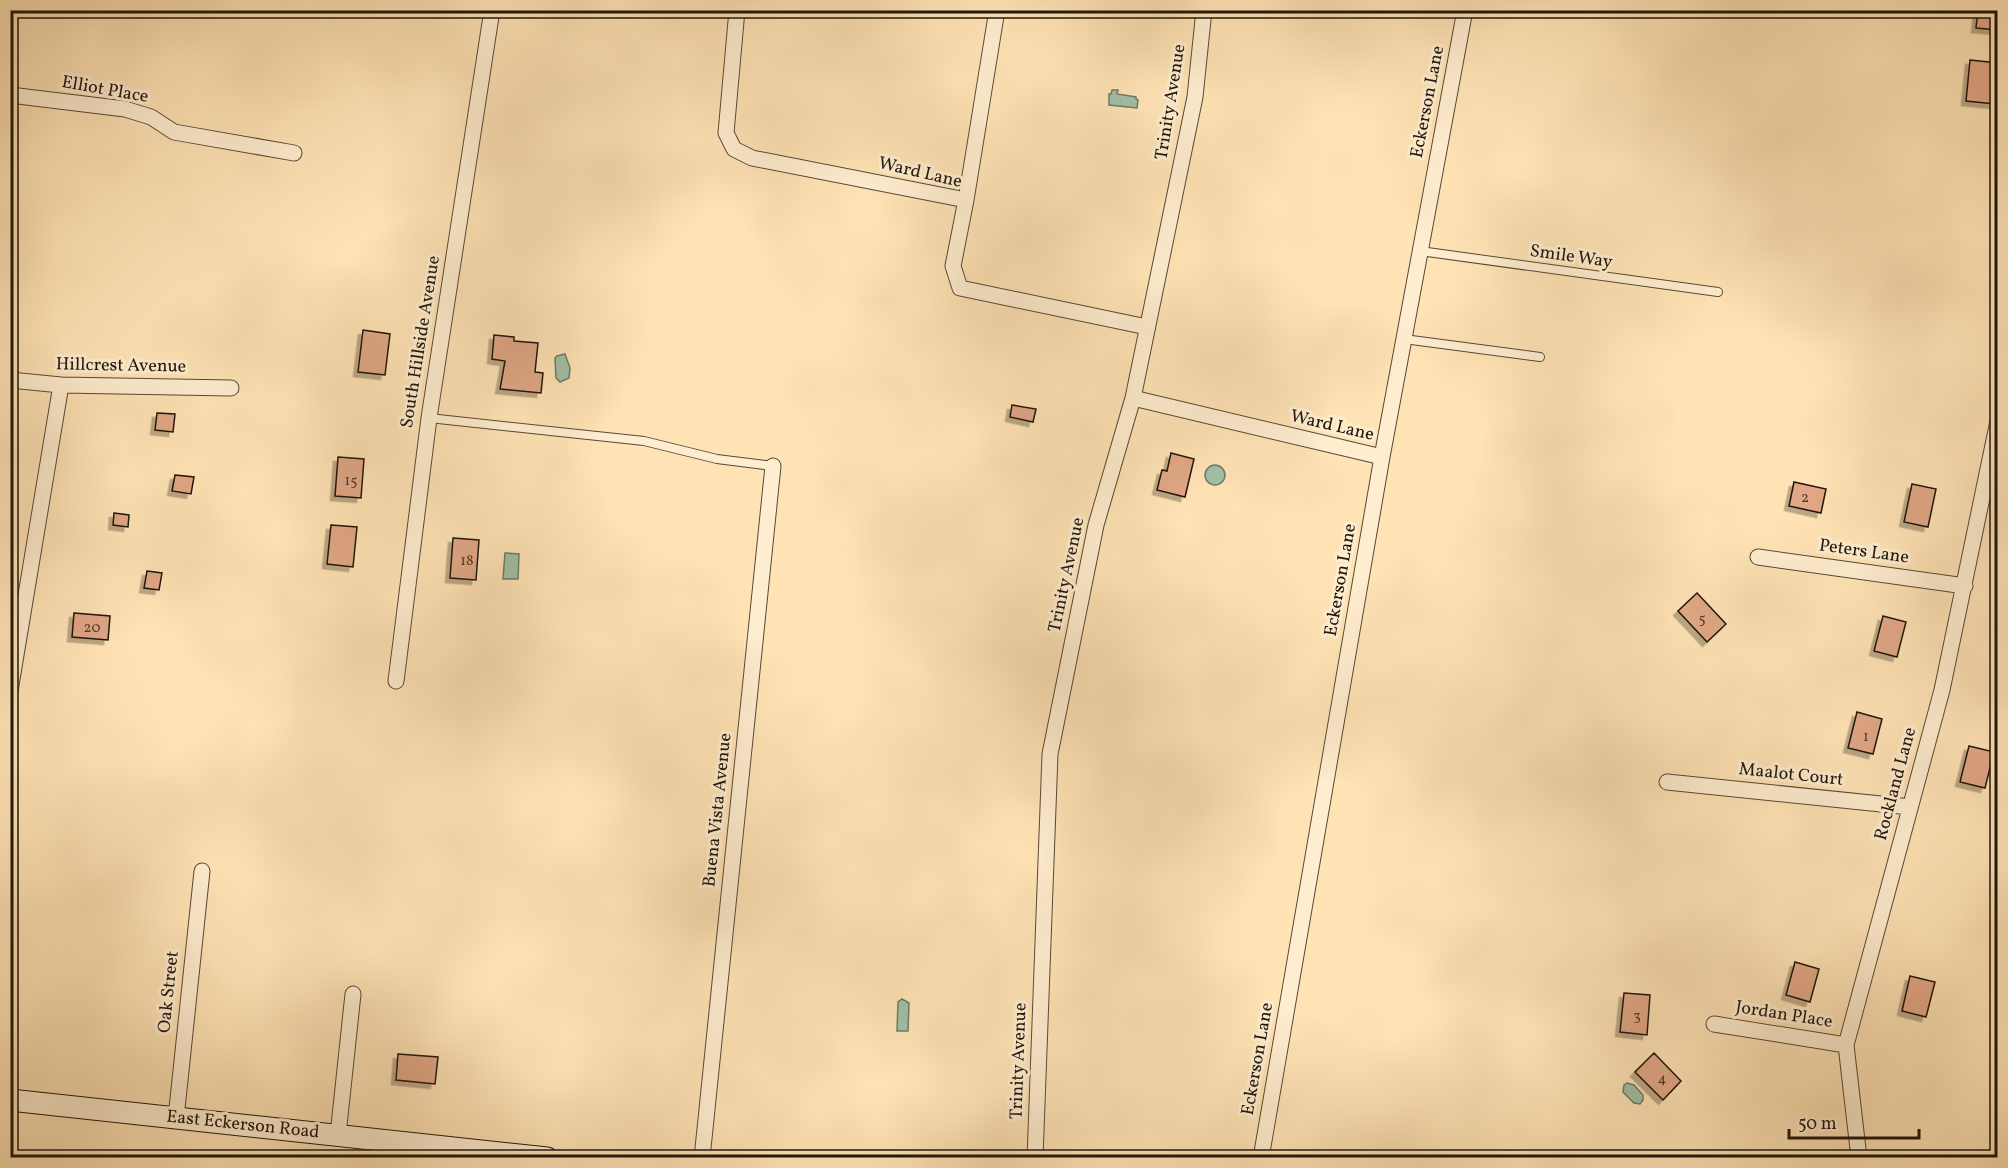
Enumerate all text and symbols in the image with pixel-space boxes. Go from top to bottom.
street label: Trinity Avenue [1150,42,1192,162]
street label: Eckerson Lane [1405,44,1451,160]
street label: Elliot Place [60,70,150,110]
street label: Ward Lane [876,151,964,195]
street label: Smile Way [1528,239,1614,275]
street label: South Hillside Avenue [395,254,447,430]
street label: Hillcrest Avenue [56,352,186,380]
street label: Ward Lane [1288,404,1376,448]
house number: 15 [344,471,358,492]
house number: 2 [1801,488,1809,509]
street label: Trinity Avenue [1043,515,1091,635]
street label: Eckerson Lane [1319,522,1363,638]
street label: Peters Lane [1817,533,1911,571]
house number: 18 [460,551,474,572]
house number: 5 [1698,609,1706,630]
house number: 20 [84,618,100,639]
street label: Rockland Lane [1869,725,1923,843]
house number: 1 [1863,727,1869,748]
street label: Buena Vista Avenue [697,732,739,888]
street label: Maalot Court [1738,757,1844,793]
street label: Oak Street [152,950,186,1034]
street label: Jordan Place [1734,995,1834,1035]
street label: Eckerson Lane [1236,1001,1280,1117]
street label: Trinity Avenue [1004,1002,1034,1120]
house number: 3 [1633,1006,1641,1027]
house number: 4 [1658,1069,1667,1090]
scale bar [1789,1102,1920,1140]
street label: East Eckerson Road [165,1105,321,1145]
text: 50 m [1798,1112,1837,1137]

